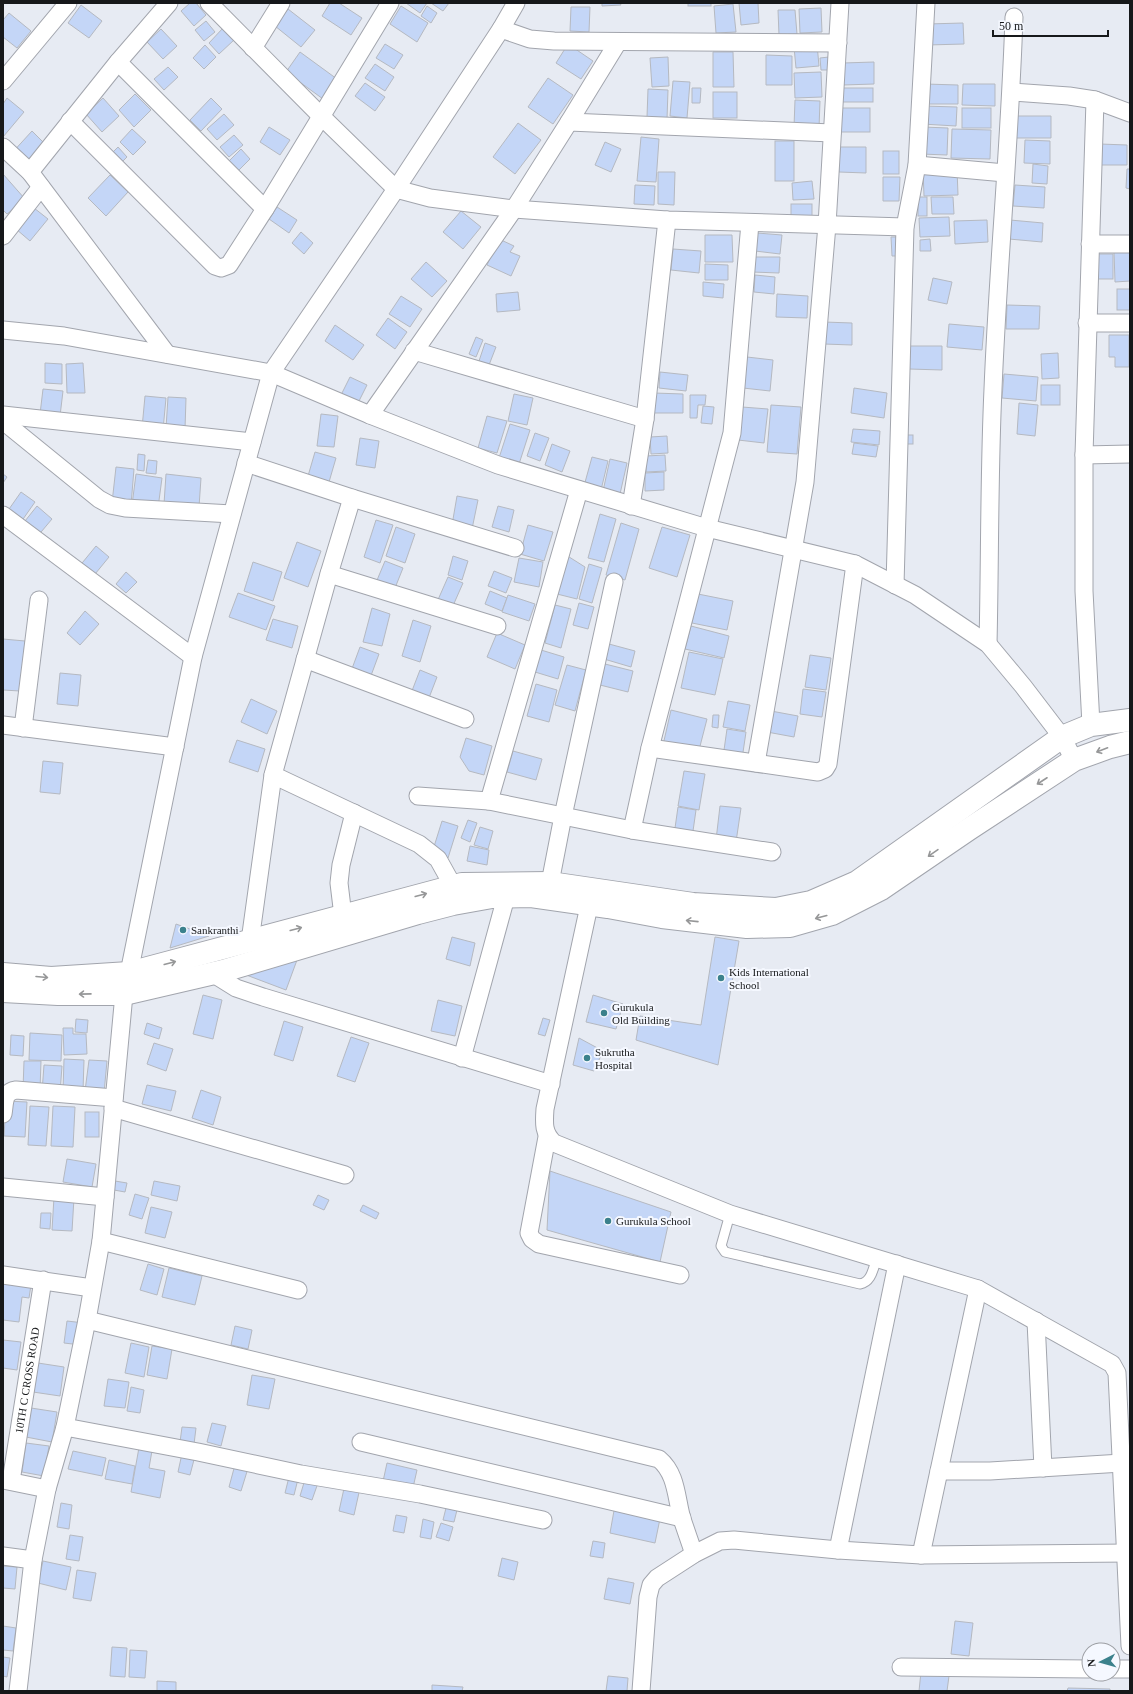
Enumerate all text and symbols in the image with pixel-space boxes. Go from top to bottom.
scale bar [993,12,1108,38]
text: 50 m [999,19,1024,33]
one-way arrow [1095,747,1108,754]
one-way arrow [1036,778,1048,786]
one-way arrow [928,849,939,857]
one-way arrow [415,891,428,898]
one-way arrow [815,914,828,922]
one-way arrow [686,917,699,925]
place label: Sankranthi [191,924,239,936]
marker: Sankranthi [178,925,188,935]
one-way arrow [289,925,302,932]
one-way arrow [164,959,177,966]
place label: Kids International School [729,966,809,991]
one-way arrow [35,973,48,980]
marker: Kids International School [716,973,726,983]
one-way arrow [79,990,92,998]
place label: Gurukula Old Building [612,1001,670,1026]
marker: Gurukula Old Building [599,1008,609,1018]
place label: Sukrutha Hospital [595,1046,635,1071]
marker: Sukrutha Hospital [582,1053,592,1063]
place label: Gurukula School [616,1215,691,1227]
marker: Gurukula School [603,1216,613,1226]
street label: 10TH C CROSS ROAD [13,1326,41,1434]
north arrow [1081,1642,1121,1682]
text: N [1085,1658,1097,1668]

